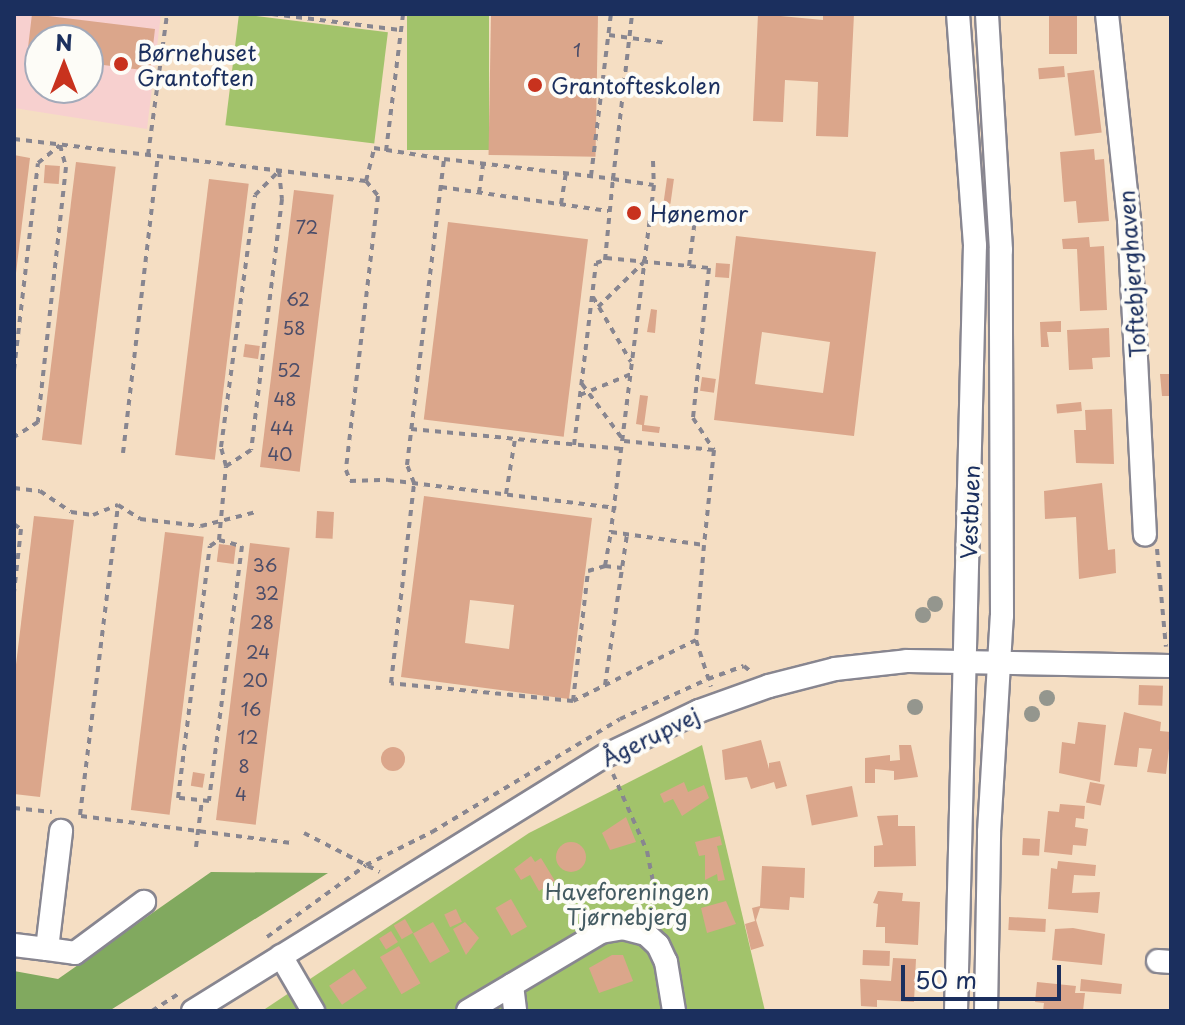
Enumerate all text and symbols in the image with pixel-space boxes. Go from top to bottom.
north arrow [24,24,104,104]
text: N [55,25,73,58]
place label: Børnehuset Grantoften [137,38,257,90]
house number: 1 [573,39,581,61]
marker: Børnehuset Grantoften [112,55,130,73]
place label: Grantofteskolen [551,72,721,98]
marker: Grantofteskolen [526,76,544,94]
street label: Toftebjerghaven [1112,189,1150,359]
place label: Hønemor [650,200,748,226]
marker: Hønemor [625,204,643,222]
house number: 72 [296,216,318,238]
house number: 62 [286,288,310,310]
house number: 58 [283,317,305,339]
house number: 52 [277,359,301,381]
house number: 48 [273,388,297,410]
house number: 44 [270,417,294,439]
house number: 40 [267,443,293,465]
street label: Vestbuen [954,464,984,560]
house number: 36 [253,554,277,576]
house number: 32 [255,582,279,604]
house number: 28 [250,611,274,633]
house number: 24 [246,641,270,663]
house number: 20 [242,669,268,691]
house number: 16 [241,698,261,720]
street label: Ågerupvej [597,701,703,771]
house number: 12 [238,726,258,748]
house number: 8 [238,755,250,777]
house number: 4 [235,783,247,805]
park label: Haveforeningen Tjørnebjerg [545,877,709,928]
scale bar [905,949,1065,999]
text: 50 m [915,961,977,997]

